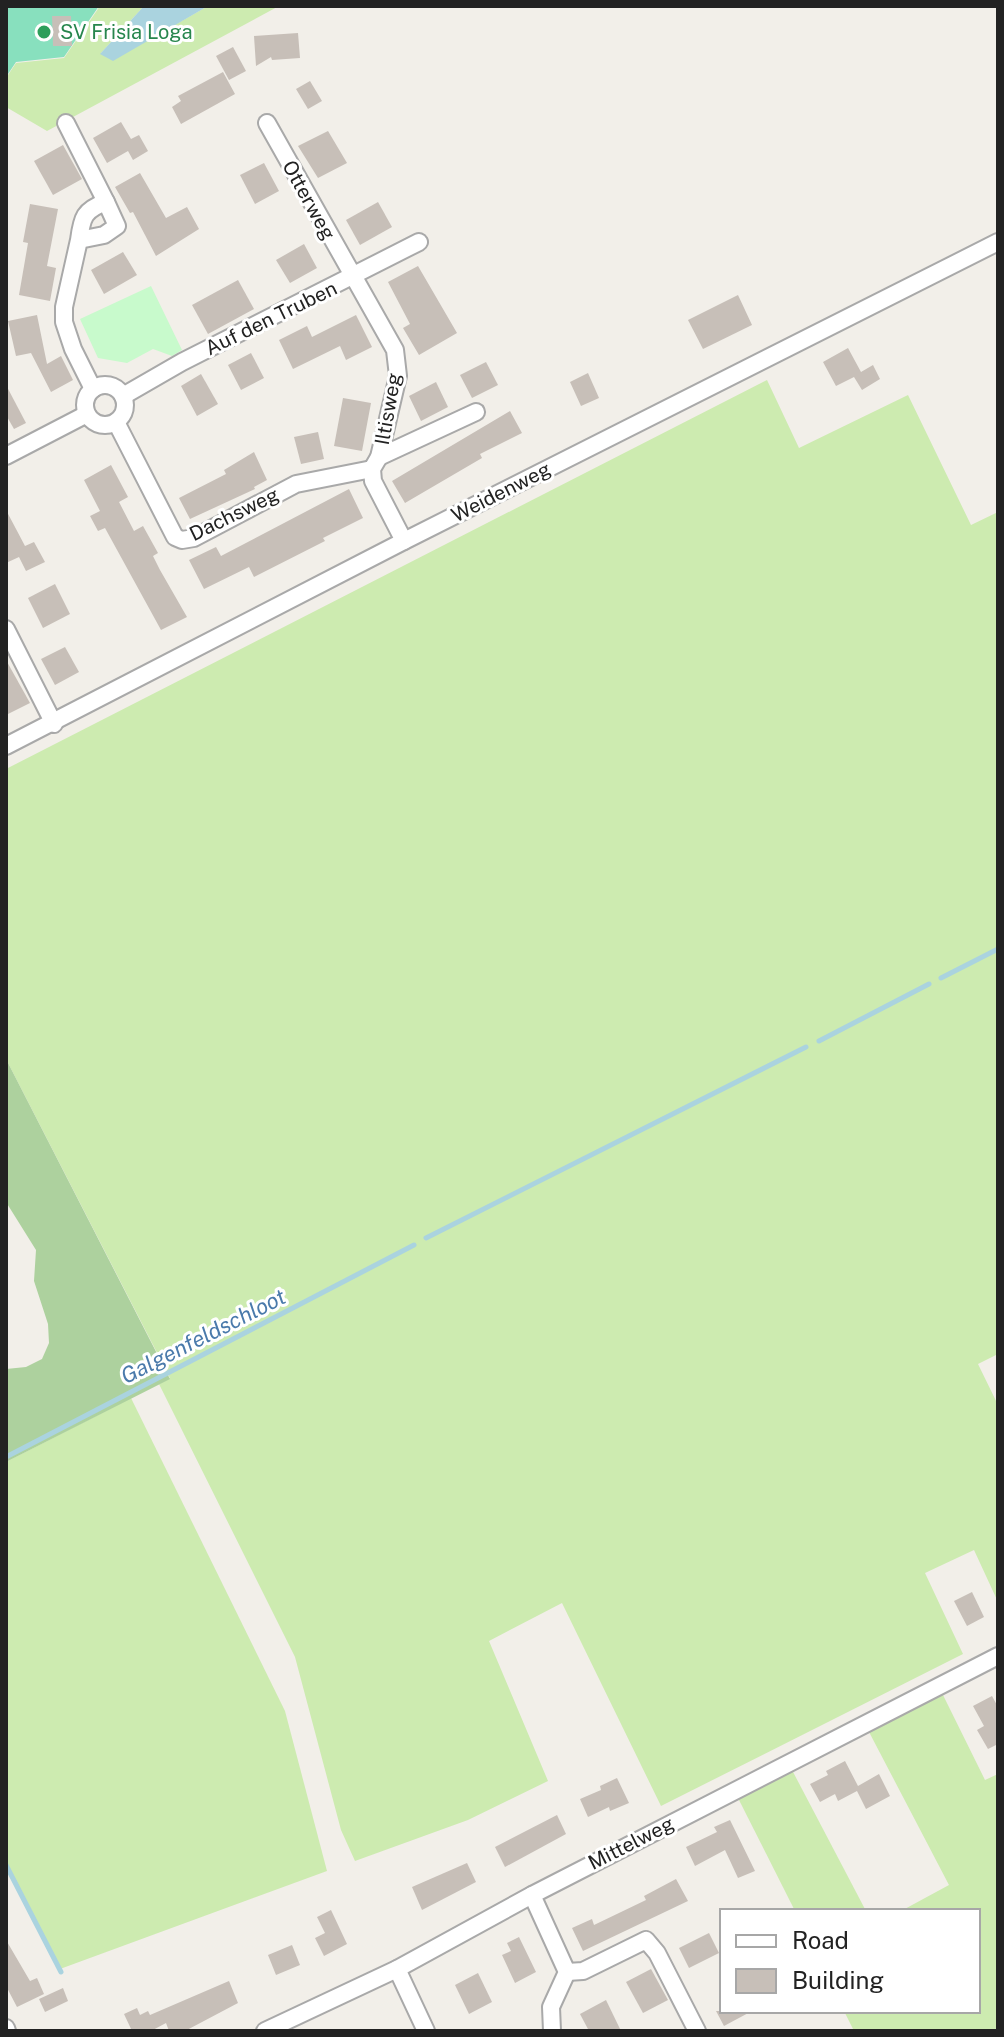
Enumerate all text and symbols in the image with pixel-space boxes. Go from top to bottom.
place label: SV Frisia Loga [60,20,193,44]
marker: SV Frisia Loga [35,23,53,41]
street label: Otterweg [277,156,341,244]
street label: Auf den Truben [201,276,341,360]
street label: Iltisweg [370,371,406,447]
street label: Weidenweg [447,457,555,527]
street label: Dachsweg [185,482,283,546]
water label: Galgenfeldschloot [116,1283,291,1389]
street label: Mittelweg [584,1811,678,1875]
legend [720,1909,980,2013]
text: Road [792,1926,849,1954]
text: Building [792,1966,884,1994]

